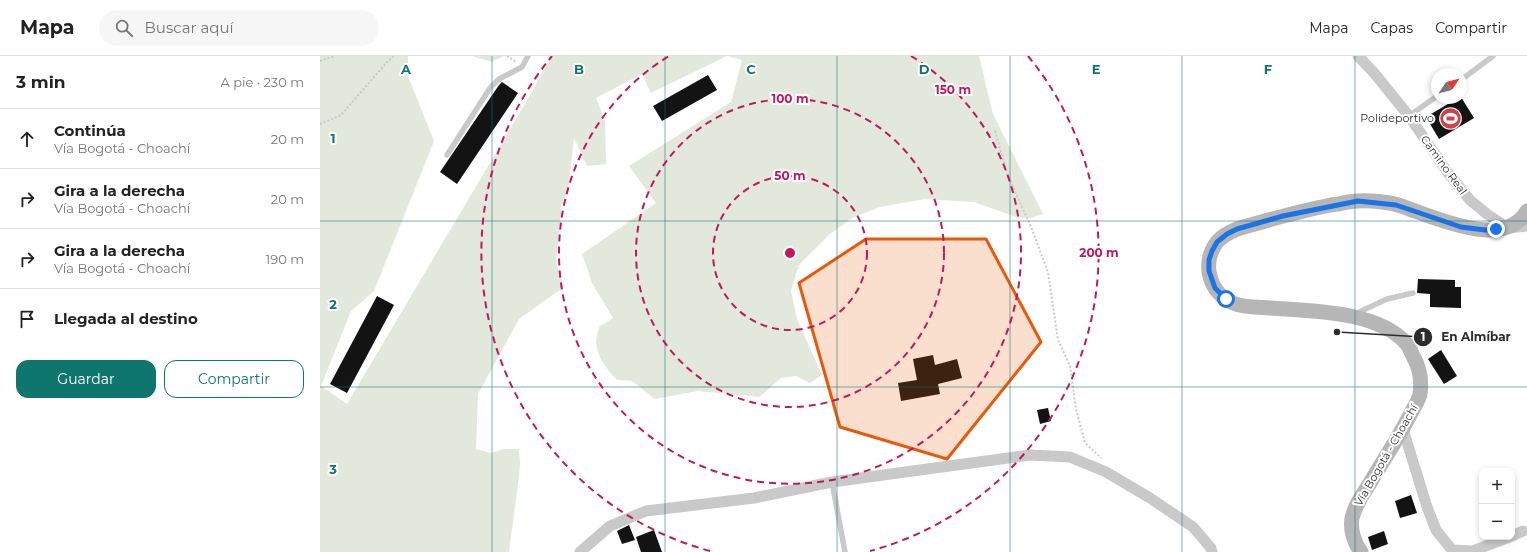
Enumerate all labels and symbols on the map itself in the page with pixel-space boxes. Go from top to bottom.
text: A [400,61,412,77]
text: B [574,61,584,77]
text: C [746,61,756,77]
text: D [919,61,930,77]
text: E [1092,61,1101,77]
text: F [1264,61,1272,77]
north arrow [1431,68,1467,104]
text: 150 m [935,82,971,97]
text: 100 m [772,91,808,106]
sports icon: Polideportivo [1437,105,1463,131]
place label: Polideportivo [1360,111,1434,125]
text: 1 [330,130,336,146]
street label: Camino Real [1418,133,1470,197]
text: 50 m [774,168,806,183]
route end [1487,220,1505,238]
text: 200 m [1079,245,1119,260]
centre of rings [783,246,797,260]
route start [1217,290,1235,308]
text: 2 [329,296,337,312]
callout: En Almíbar [1413,325,1518,349]
text: 1 [1421,329,1425,344]
text: En Almíbar [1441,329,1511,344]
street label: Vía Bogotá - Choachí [1351,401,1421,508]
text: 3 [328,461,337,477]

